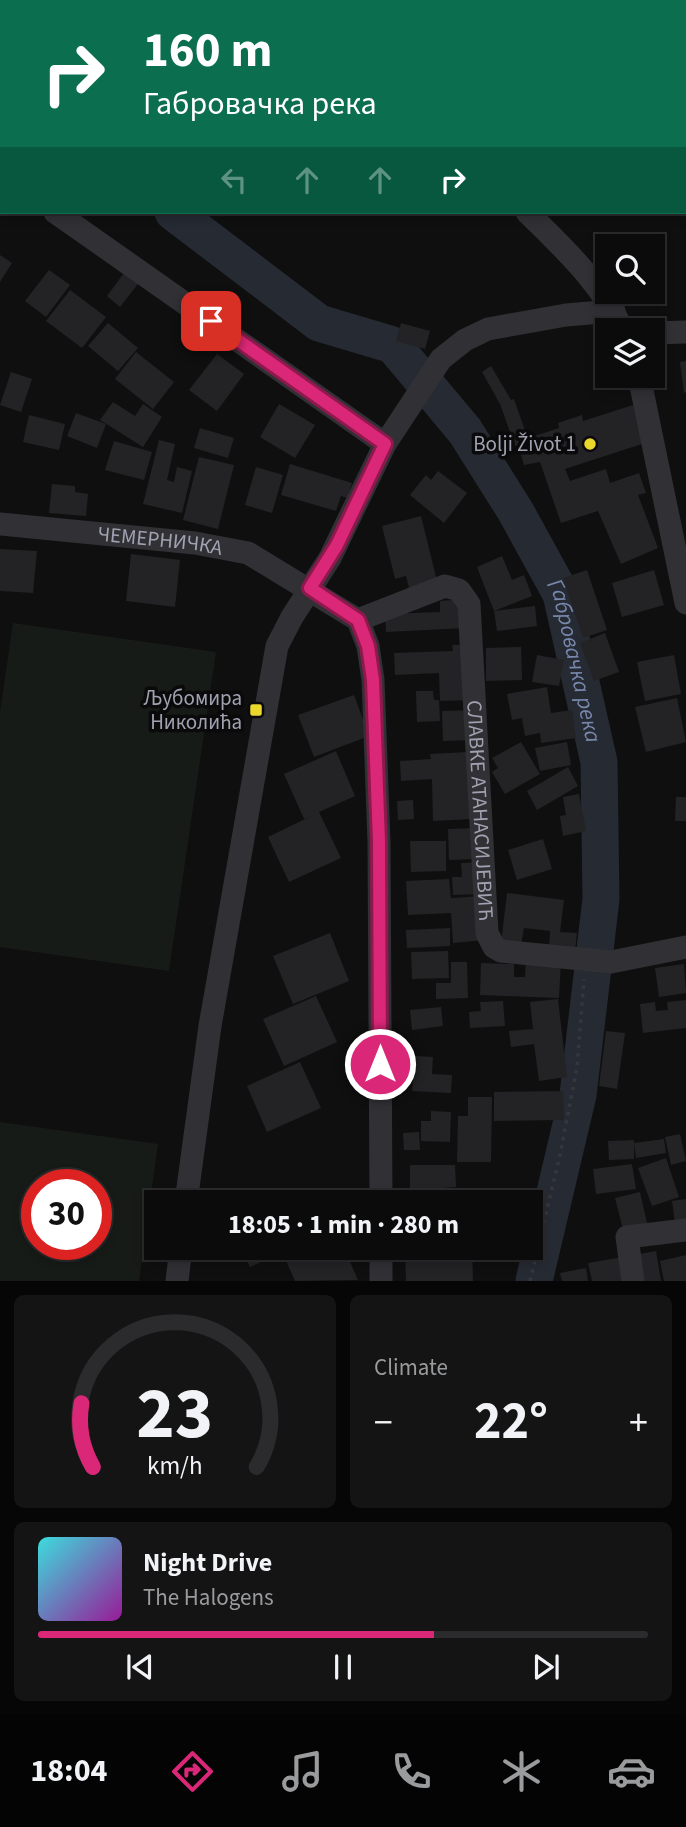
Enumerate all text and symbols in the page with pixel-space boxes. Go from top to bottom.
text: 160 m [143,16,272,86]
icon: right [28,28,119,119]
text: Габровачка река [143,81,377,127]
icon: left [215,161,253,199]
icon: ahead [288,161,326,199]
icon: ahead [361,161,399,199]
icon: right [434,161,472,199]
map controls [595,234,665,388]
button: search [595,234,665,304]
pin [181,291,241,351]
icon: arrive [192,302,230,340]
button: layers [595,318,665,388]
place label: Bolji Život 1 [473,429,576,459]
marker: Bolji Život 1 [582,436,598,452]
street label: ЧЕМЕРНИЧКА [96,519,226,563]
water label: Габровачка река [539,573,610,746]
place label: Љубомира Николића [144,683,242,737]
street label: СЛАВКЕ АТАНАСИЈЕВИЋ [459,699,501,922]
marker: Љубомира Николића [248,702,264,718]
position arrow [343,1027,417,1101]
speed limit sign: 30 [21,1169,112,1260]
text: 18:05 · 1 min · 280 m [228,1206,459,1243]
text: Climate [374,1351,448,1384]
text: 23 [137,1363,213,1467]
text: 22° [474,1385,548,1459]
text: − [374,1396,393,1450]
text: + [629,1396,648,1450]
text: km/h [147,1448,203,1484]
text: Night Drive [143,1544,272,1581]
text: The Halogens [143,1581,274,1614]
icon: previous [121,1648,159,1686]
icon: pause [324,1648,362,1686]
icon: next [527,1648,565,1686]
icon: directions [168,1747,217,1796]
icon: music [278,1747,327,1796]
icon: phone [387,1747,436,1796]
icon: climate [497,1747,546,1796]
icon: car [607,1747,656,1796]
text: 18:04 [30,1748,108,1794]

